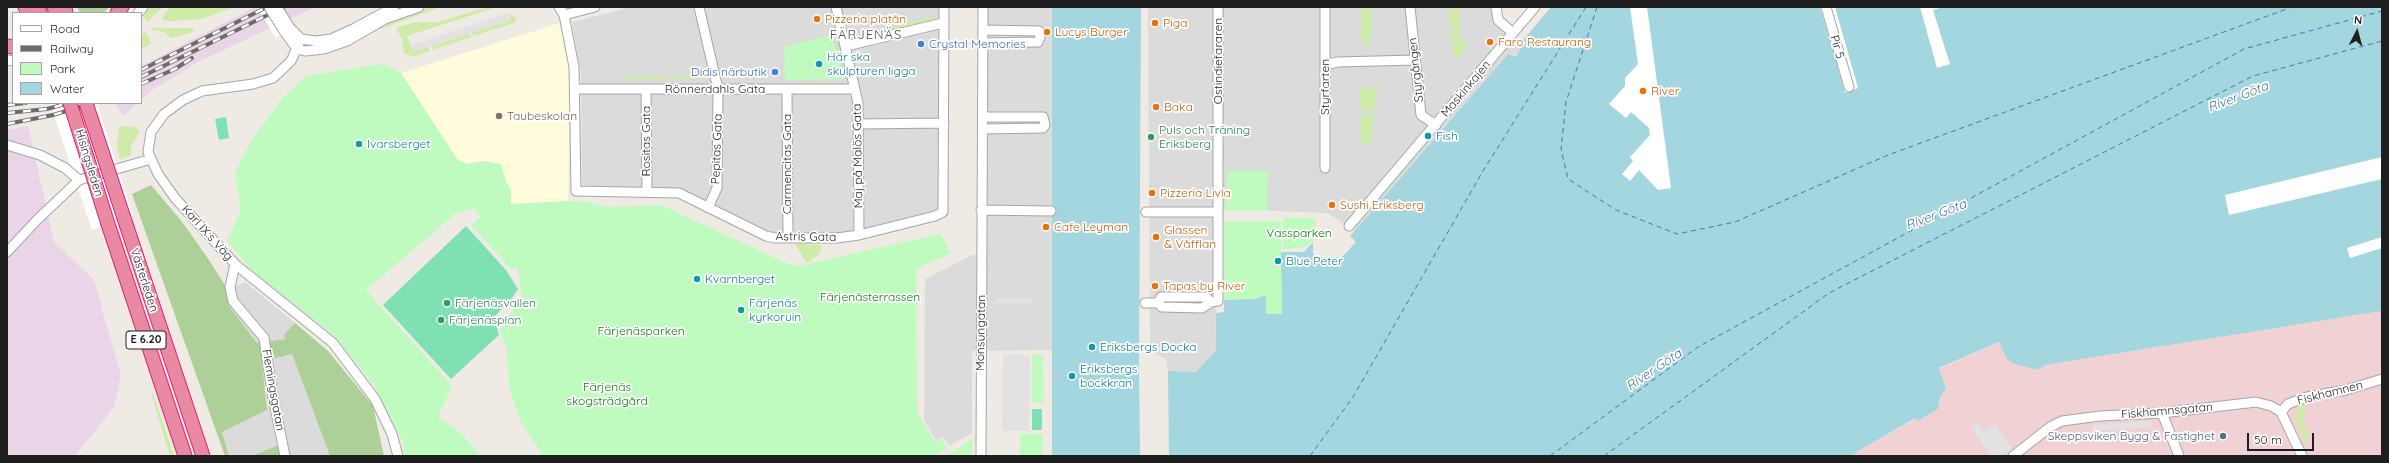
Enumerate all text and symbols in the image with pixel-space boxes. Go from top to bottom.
legend [12,12,142,104]
place label: Pizzeria platån [825,12,906,26]
north arrow [2337,12,2377,52]
text: N [2353,13,2363,27]
marker: Pizzeria platån [812,14,822,24]
place label: Piga [1163,16,1187,30]
marker: Piga [1150,18,1160,28]
street label: Ostindiefararen [1211,18,1225,104]
text: Road [50,21,80,36]
place label: Lucys Burger [1055,25,1128,39]
district label: FÄRJENÄS [830,27,902,43]
marker: Lucys Burger [1042,27,1052,37]
street label: Pir 5 [1827,33,1847,61]
place label: Faro Restaurang [1498,35,1591,49]
place label: Crystal Memories [929,37,1026,51]
street label: Styrgången [1405,37,1427,103]
marker: Faro Restaurang [1485,37,1495,47]
marker: Crystal Memories [916,39,926,49]
text: Railway [50,41,94,56]
place label: Här ska skulpturen ligga [827,50,916,78]
street label: Maskinkajen [1438,58,1494,120]
marker: Här ska skulpturen ligga [814,59,824,69]
street label: Styrfarten [1318,59,1332,115]
text: Park [50,61,75,76]
place label: Didis närbutik [691,65,767,79]
marker: Didis närbutik [770,67,780,77]
water label: River Göta [2206,78,2270,116]
text: Water [50,81,84,96]
street label: Rönnerdahls Gata [665,82,765,96]
place label: River [1651,84,1679,98]
marker: River [1638,86,1648,96]
place label: Baka [1164,100,1193,114]
marker: Baka [1151,102,1161,112]
street label: Maj på Malös Gata [850,104,866,208]
street label: Rositas Gata [639,106,653,176]
place label: Taubeskolan [507,109,577,123]
marker: Taubeskolan [494,111,504,121]
street label: Pepitas Gata [709,113,725,185]
street label: Carmencitas Gata [780,114,794,214]
place label: Puls och Träning Eriksberg [1159,123,1250,151]
street label: Hisingsleden [72,128,106,198]
place label: Fish [1436,129,1458,143]
marker: Fish [1423,131,1433,141]
marker: Puls och Träning Eriksberg [1146,132,1156,142]
place label: Ivarsberget [367,137,430,151]
marker: Ivarsberget [354,139,364,149]
place label: Pizzeria Livia [1160,186,1231,200]
marker: Pizzeria Livia [1147,188,1157,198]
water label: River Göta [1904,196,1968,234]
place label: Sushi Eriksberg [1340,198,1424,212]
marker: Sushi Eriksberg [1327,200,1337,210]
street label: Karl IX:s Väg [178,202,236,264]
place label: Cafe Leyman [1054,220,1128,234]
marker: Cafe Leyman [1041,222,1051,232]
place label: Glassen & Våfflan [1164,223,1216,251]
park label: Vassparken [1266,226,1332,240]
street label: Astris Gata [776,229,836,245]
marker: Glassen & Våfflan [1151,232,1161,242]
street label: Västerleden [127,246,161,314]
place label: Blue Peter [1286,254,1343,268]
marker: Blue Peter [1273,256,1283,266]
place label: Kvarnberget [705,272,775,286]
marker: Kvarnberget [692,274,702,284]
place label: Tapas by River [1163,279,1245,293]
marker: Tapas by River [1150,281,1160,291]
park label: Färjenästerrassen [820,290,920,304]
street label: Monsungatan [973,295,989,371]
place label: Färjenäsvallen [455,296,536,310]
place label: Färjenäs kyrkoruin [749,296,801,324]
marker: Färjenäsvallen [442,298,452,308]
marker: Färjenäs kyrkoruin [736,305,746,315]
place label: Färjenäsplan [449,313,521,327]
marker: Färjenäsplan [436,315,446,325]
park label: Färjenäsparken [597,324,685,338]
road number: E 6.20 [126,331,166,349]
place label: Eriksbergs Docka [1100,340,1197,354]
marker: Eriksbergs Docka [1087,342,1097,352]
water label: River Göta [1623,346,1685,394]
street label: Flemingsgatan [259,348,287,432]
place label: Eriksbergs bockkran [1080,362,1137,390]
marker: Eriksbergs bockkran [1067,371,1077,381]
street label: Fiskhamnen [2296,378,2364,408]
park label: Färjenäs skogsträdgård [566,380,648,408]
street label: Fiskhamnsgatan [2121,400,2213,422]
scale bar [2249,425,2316,451]
place label: Skeppsviken Bygg & Fastighet [2048,429,2215,443]
marker: Skeppsviken Bygg & Fastighet [2218,431,2228,441]
text: 50 m [2254,432,2282,447]

